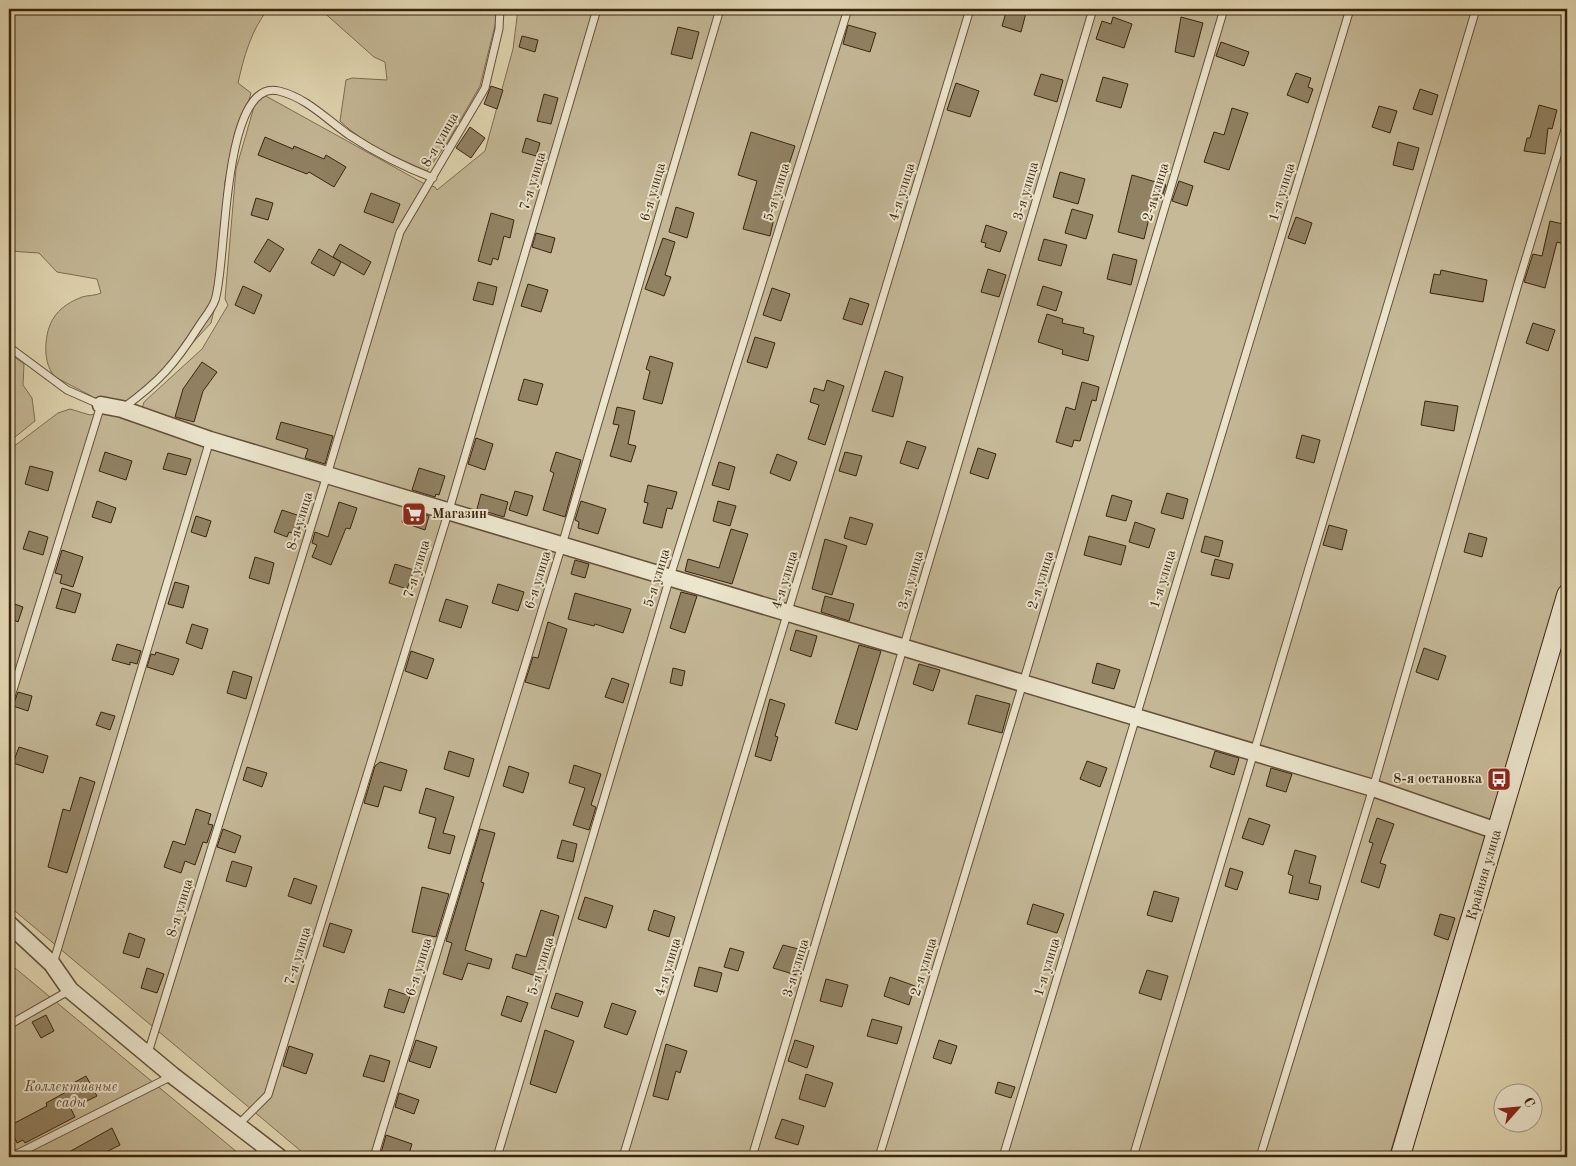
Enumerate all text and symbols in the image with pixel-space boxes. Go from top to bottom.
street label: 8-я улица [419,110,461,170]
street label: 7-я улица [517,150,549,212]
street label: 3-я улица [1011,160,1041,222]
street label: 6-я улица [638,161,668,223]
street label: 5-я улица [761,161,793,223]
street label: 4-я улица [886,161,918,223]
street label: 2-я улица [1140,161,1172,223]
street label: 1-я улица [1266,161,1298,223]
street label: 8-я улица [284,490,316,552]
supermarket icon: Магазин [401,501,427,527]
place label: Магазин [432,507,487,521]
street label: 7-я улица [401,538,433,600]
street label: 5-я улица [641,547,673,609]
street label: 1-я улица [1147,548,1179,610]
street label: 6-я улица [522,549,554,611]
street label: 4-я улица [769,549,801,611]
street label: 3-я улица [896,549,926,611]
street label: 2-я улица [1025,549,1057,611]
bus stop icon: 8-я остановка [1486,766,1512,792]
place label: 8-я остановка [1393,772,1482,786]
street label: Крайняя улица [1464,828,1504,922]
street label: 8-я улица [164,877,196,939]
street label: 7-я улица [282,925,314,987]
street label: 5-я улица [525,935,557,997]
street label: 6-я улица [403,936,435,998]
street label: 4-я улица [652,936,684,998]
street label: 2-я улица [908,936,940,998]
street label: 1-я улица [1031,936,1063,998]
street label: 3-я улица [780,937,812,999]
park label: Коллективные сады [24,1080,118,1110]
north arrow [1494,1084,1544,1134]
text: С [1520,1095,1537,1110]

